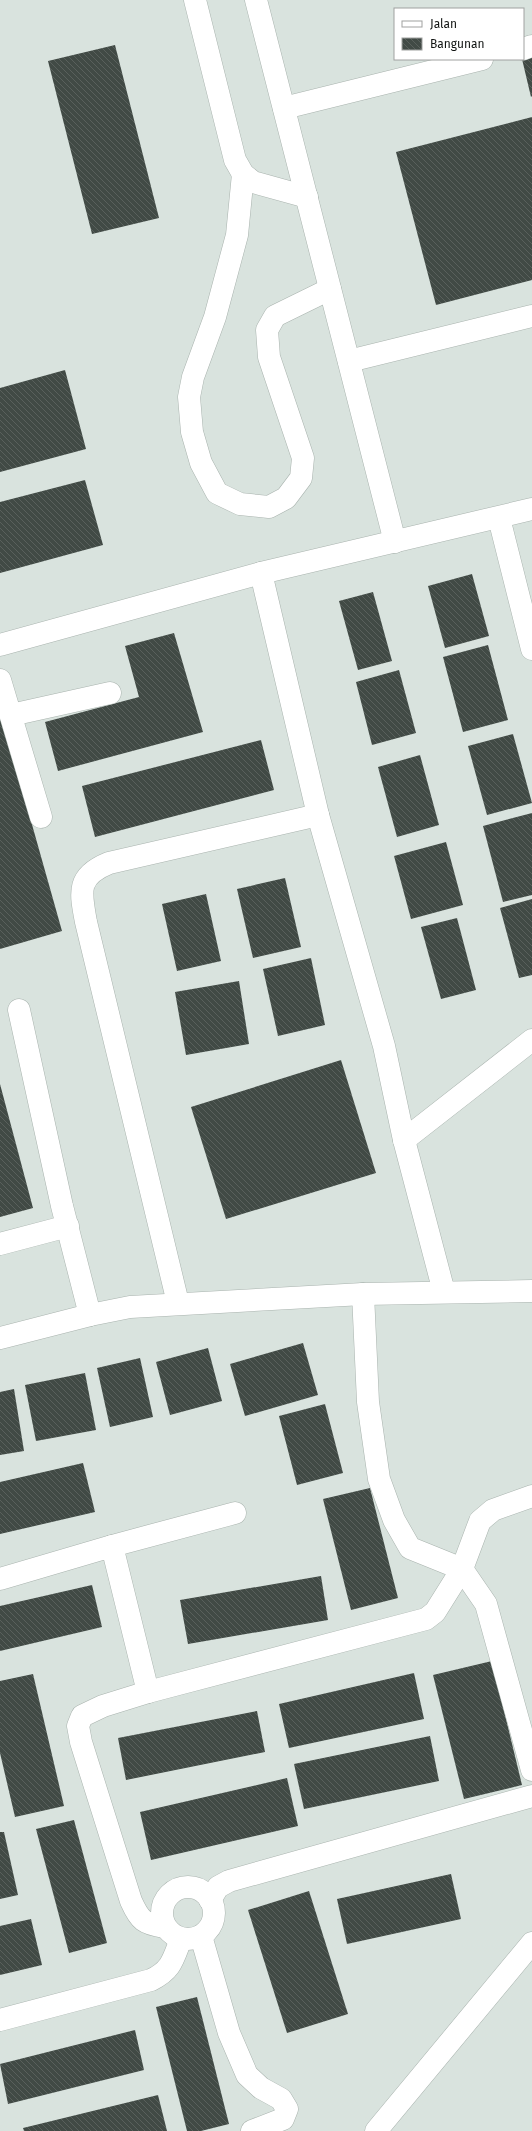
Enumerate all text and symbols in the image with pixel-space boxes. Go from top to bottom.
legend [394,8,524,60]
text: Jalan [430,17,457,31]
text: Bangunan [430,37,485,51]

